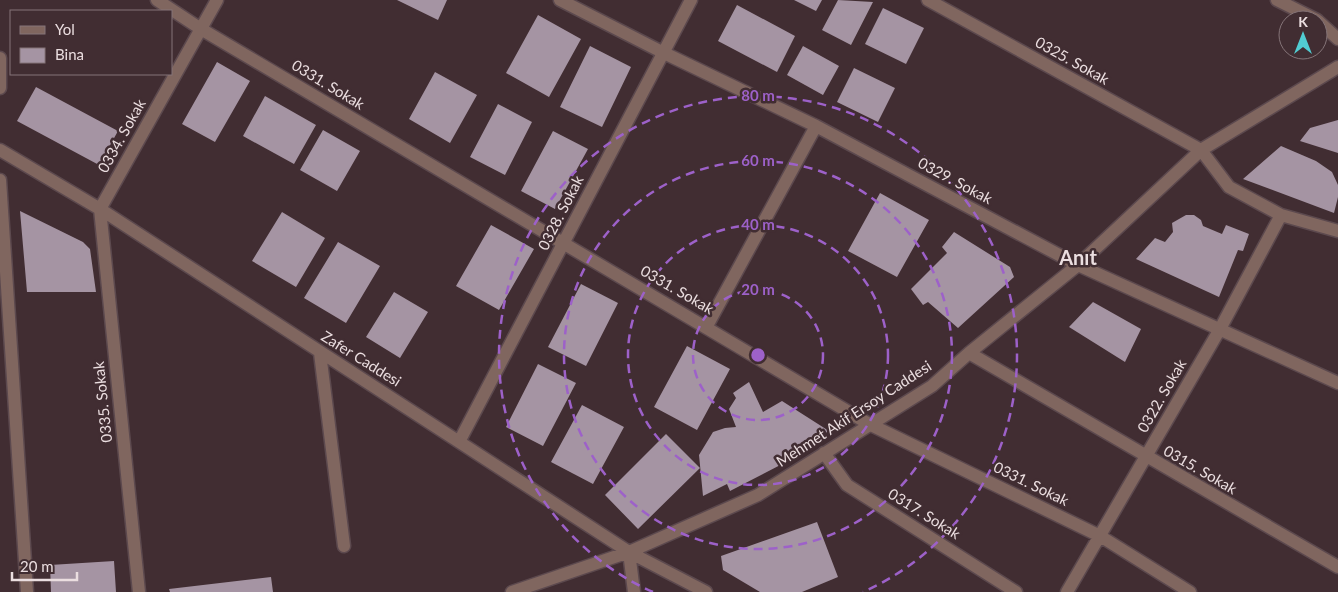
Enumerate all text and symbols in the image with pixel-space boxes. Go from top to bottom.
legend [10,10,172,75]
north arrow [1278,10,1328,60]
text: K [1298,13,1308,30]
text: Yol [55,20,75,38]
street label: 0325. Sokak [1032,33,1113,88]
text: Bina [55,45,84,63]
street label: 0331. Sokak [289,55,368,113]
text: 80 m [741,86,775,104]
street label: 0334. Sokak [94,95,149,176]
text: 60 m [741,151,775,169]
street label: 0329. Sokak [915,153,996,207]
street label: 0328. Sokak [534,172,587,253]
text: 40 m [741,215,775,233]
district label: Anıt [1058,245,1097,269]
street label: 0331. Sokak [638,261,718,317]
text: 20 m [741,280,775,298]
street label: Zafer Caddesi [318,327,405,390]
centre of rings [749,346,767,364]
street label: 0322. Sokak [1133,355,1189,435]
street label: Mehmet Akif Ersoy Caddesi [773,356,934,470]
street label: 0335. Sokak [89,360,115,444]
street label: 0315. Sokak [1161,441,1241,497]
street label: 0331. Sokak [991,457,1072,509]
street label: 0317. Sokak [885,484,964,543]
scale bar [12,550,78,582]
text: 20 m [20,557,54,575]

